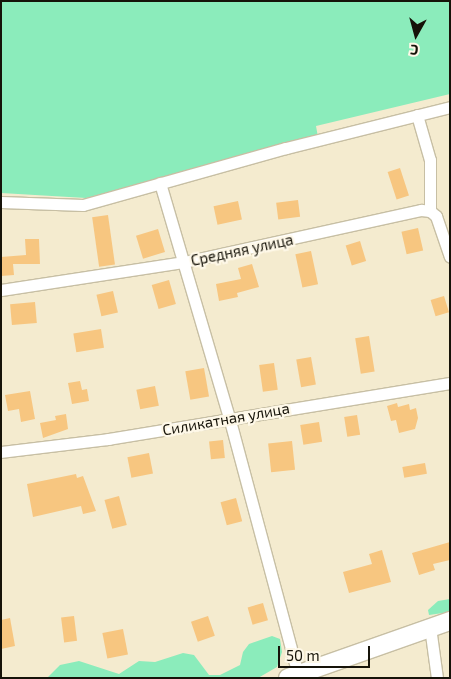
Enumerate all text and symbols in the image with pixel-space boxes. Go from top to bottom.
north arrow [391,10,441,60]
text: С [409,41,419,59]
street label: Средняя улица [189,230,295,270]
street label: Силикатная улица [161,399,291,439]
scale bar [281,636,374,668]
text: 50 m [286,646,320,664]

